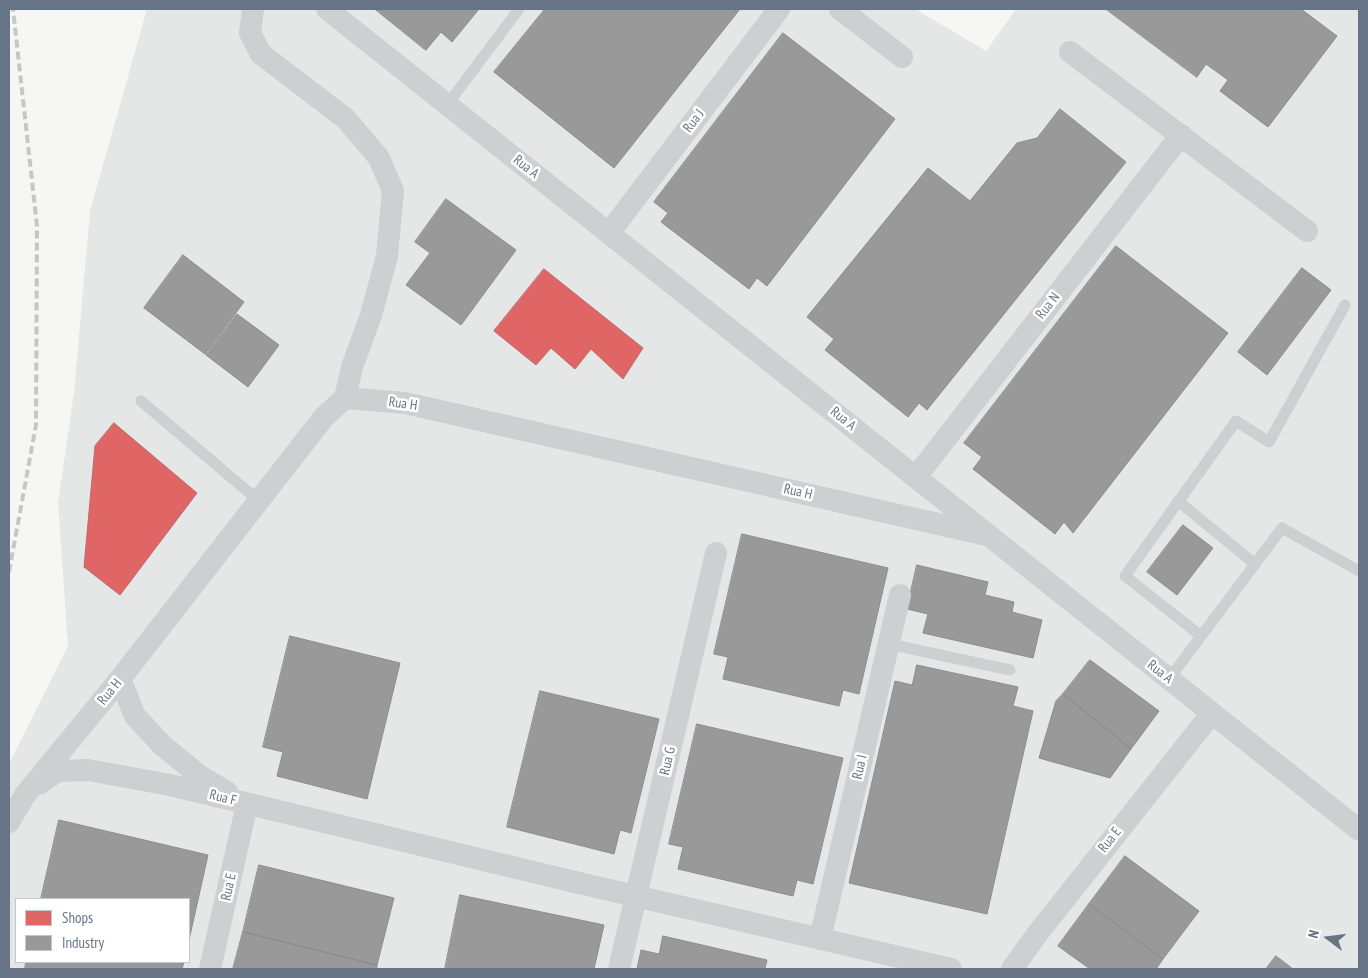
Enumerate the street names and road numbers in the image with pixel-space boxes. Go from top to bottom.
street label: Rua J [680,106,708,136]
street label: Rua A [510,152,542,182]
street label: Rua N [1032,289,1064,323]
street label: Rua H [388,394,418,414]
street label: Rua A [827,404,859,434]
street label: Rua H [782,481,814,503]
street label: Rua A [1144,657,1176,687]
street label: Rua H [94,675,126,709]
street label: Rua G [657,745,679,777]
street label: Rua I [849,753,871,781]
street label: Rua F [208,787,238,809]
street label: Rua E [1095,824,1125,856]
street label: Rua E [218,872,240,902]

